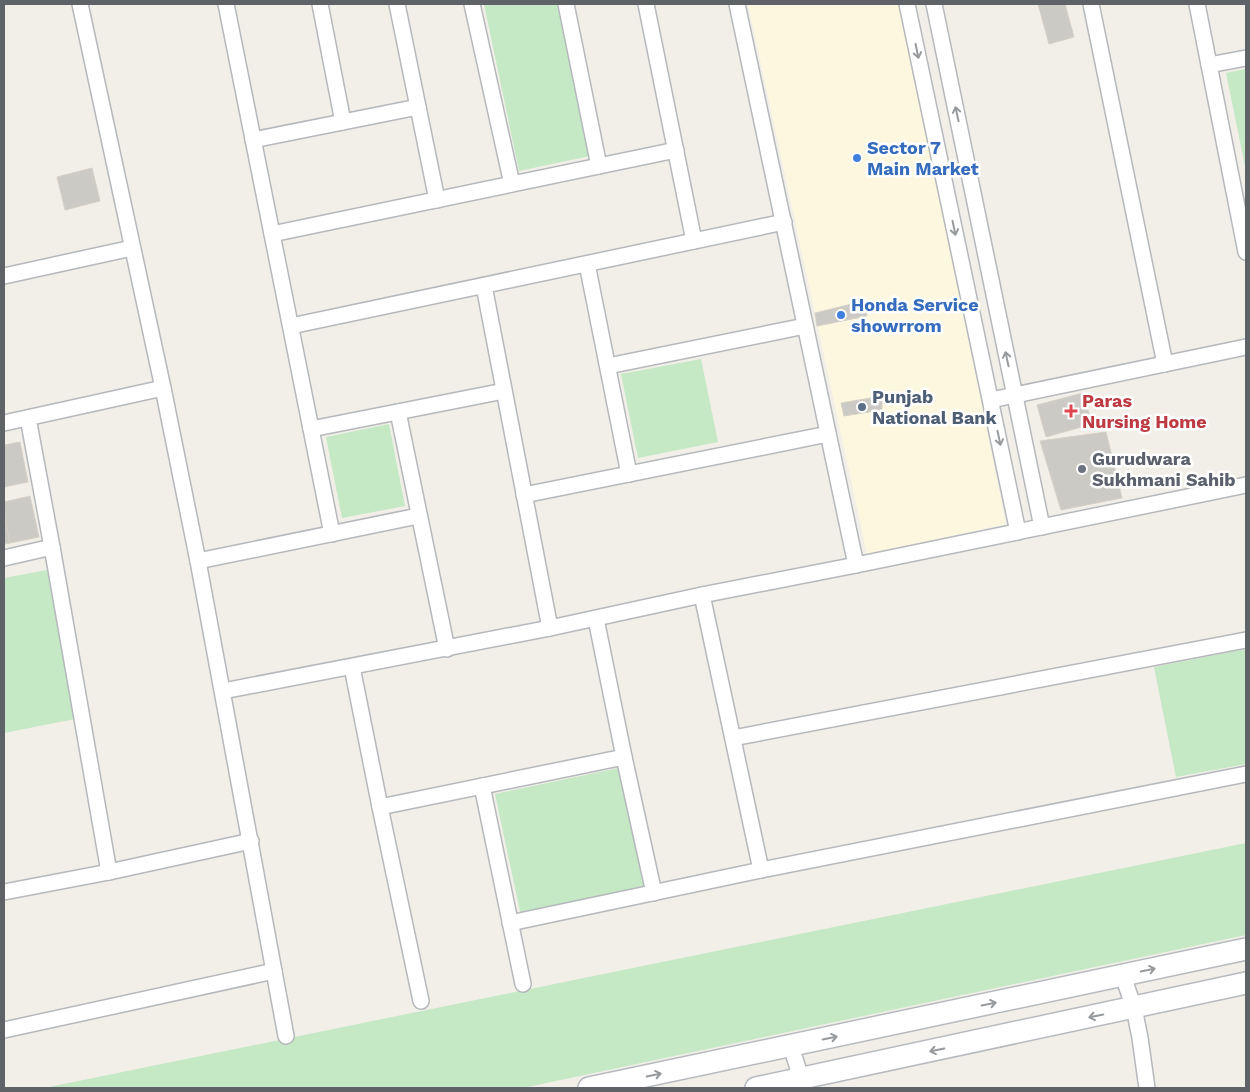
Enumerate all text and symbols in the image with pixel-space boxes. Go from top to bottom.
one-way arrow [913,43,923,59]
one-way arrow [952,107,961,123]
place label: Sector 7 Main Market [867,137,979,179]
marker: Sector 7 Main Market [851,152,863,164]
one-way arrow [950,219,960,235]
place label: Honda Service showrrom [851,294,979,336]
marker: Honda Service showrrom [835,309,847,321]
one-way arrow [1002,352,1011,368]
place label: Punjab National Bank [872,386,998,428]
place label: Paras Nursing Home [1082,390,1207,432]
marker: Punjab National Bank [856,401,868,413]
marker: Paras Nursing Home [1064,404,1078,418]
one-way arrow [994,430,1004,446]
place label: Gurudwara Sukhmani Sahib [1092,448,1236,490]
marker: Gurudwara Sukhmani Sahib [1076,463,1088,475]
one-way arrow [1140,965,1156,974]
one-way arrow [981,999,997,1008]
one-way arrow [1089,1012,1105,1021]
one-way arrow [822,1033,838,1042]
one-way arrow [930,1046,946,1055]
one-way arrow [646,1070,662,1079]

